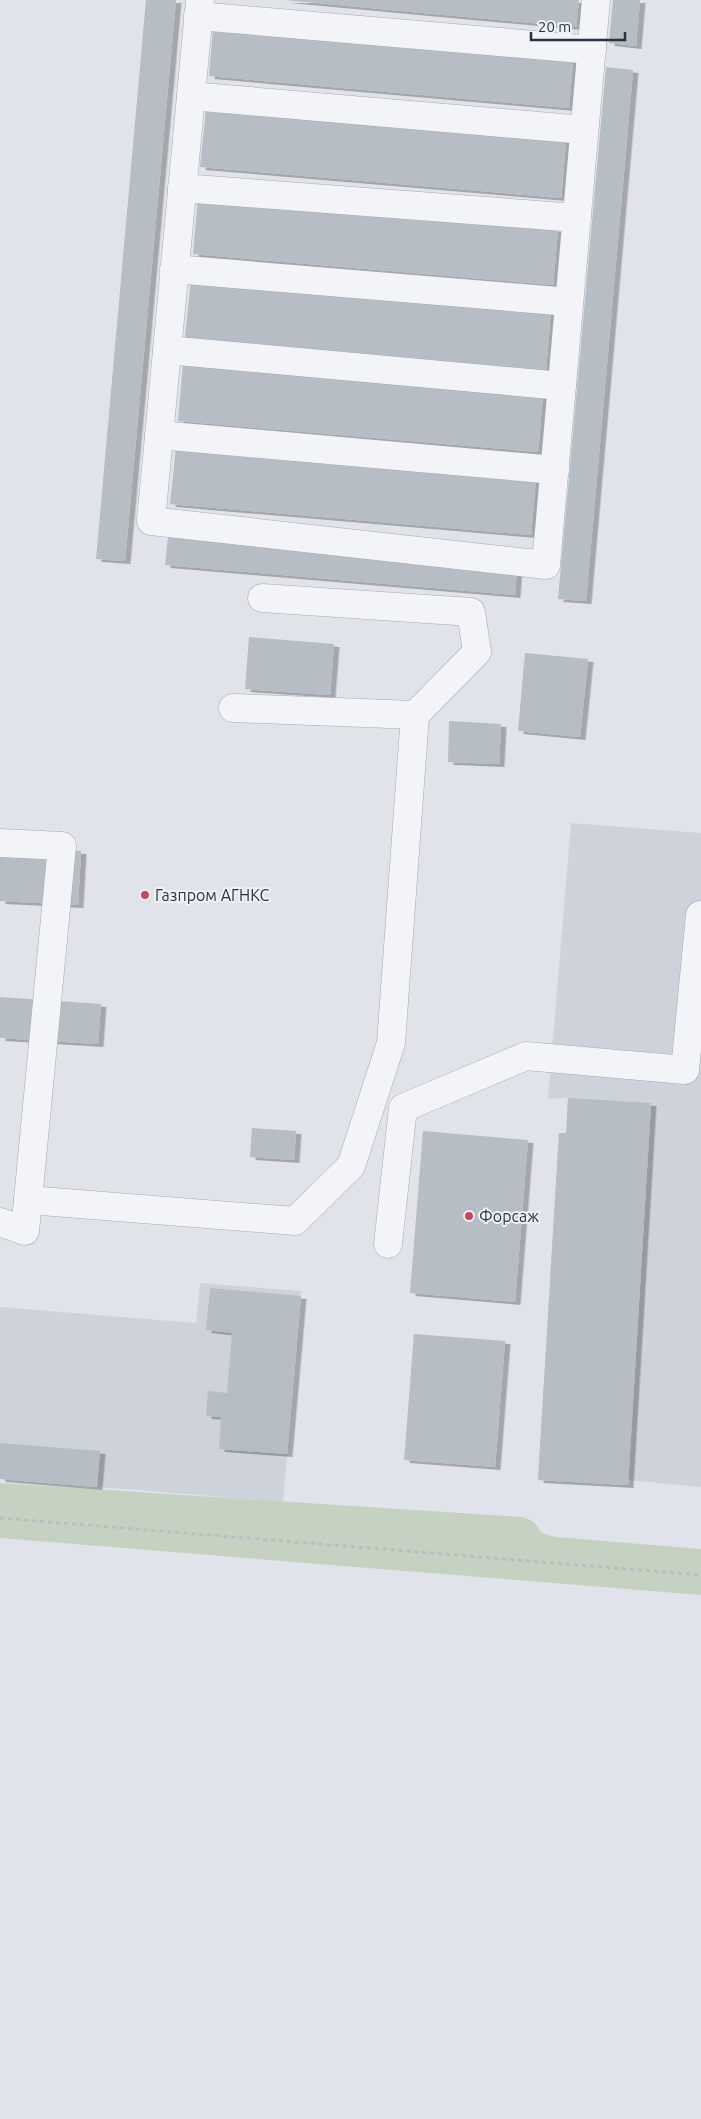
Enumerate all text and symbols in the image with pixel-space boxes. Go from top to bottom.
scale bar [531,10,625,42]
text: 20 m [538,18,571,35]
place label: Газпром АГНКС [155,886,270,904]
marker: Газпром АГНКС [139,889,151,901]
place label: Форсаж [479,1207,539,1225]
marker: Форсаж [463,1210,475,1222]

